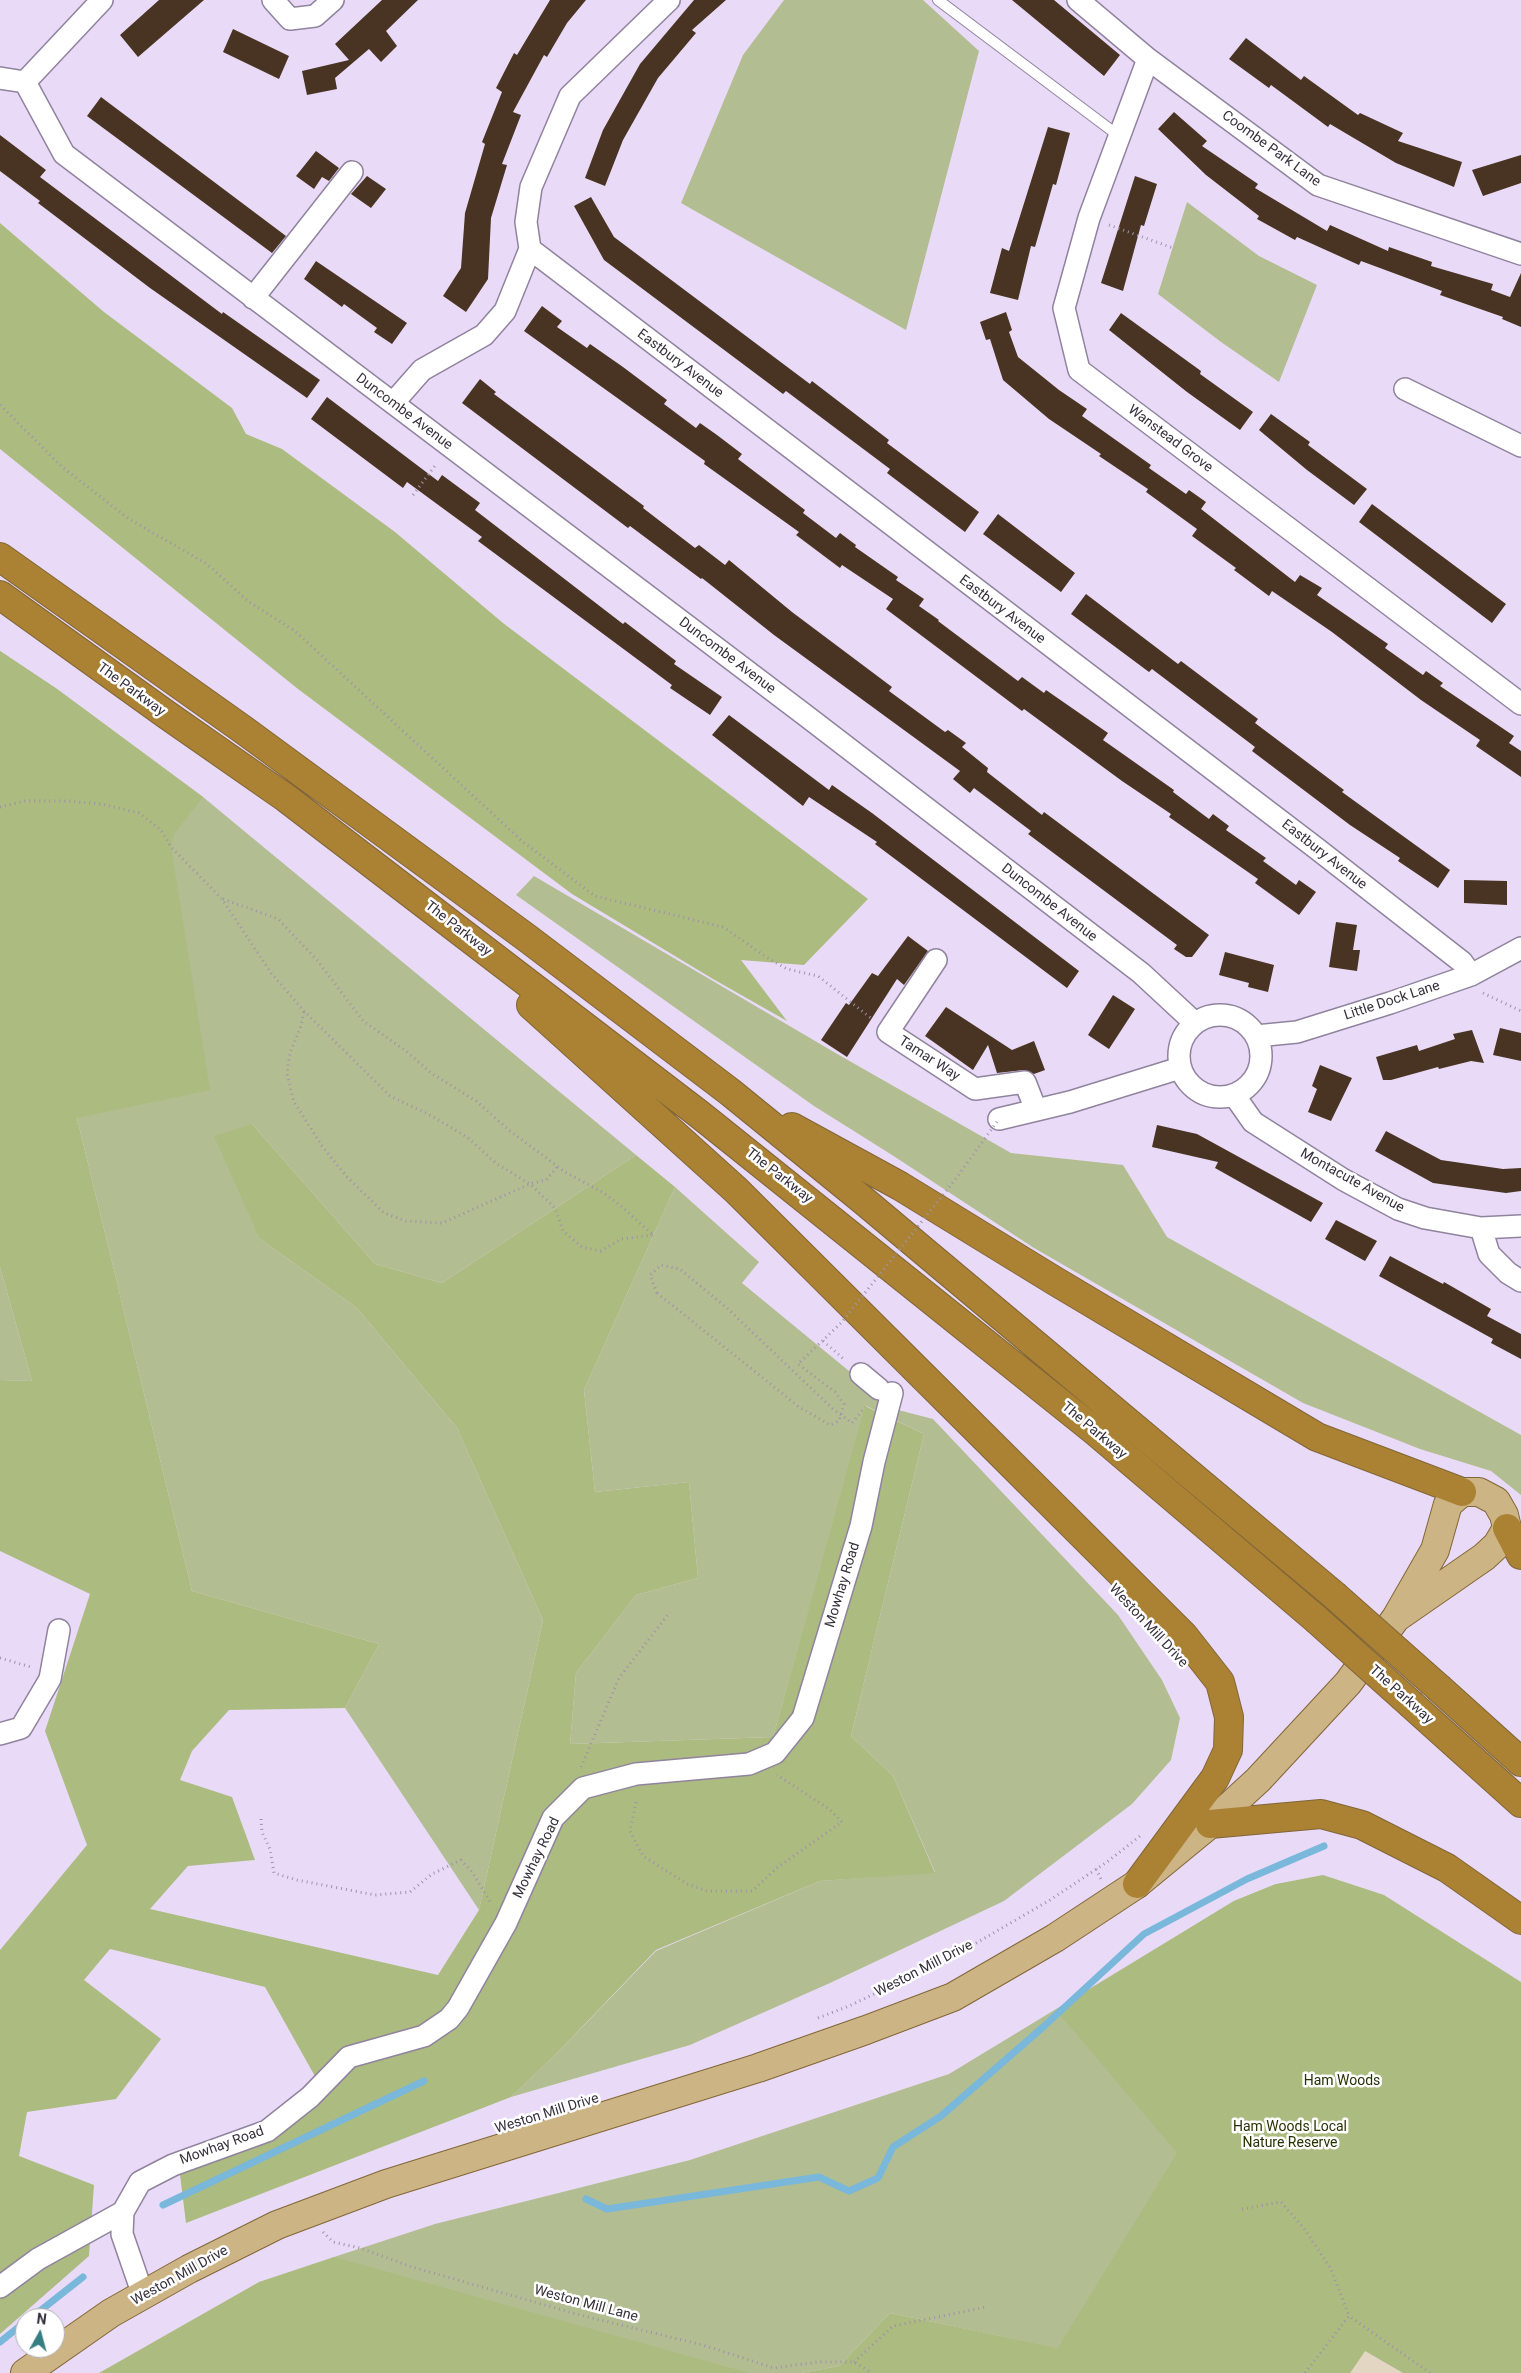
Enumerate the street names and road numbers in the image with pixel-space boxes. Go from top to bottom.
street label: Coombe Park Lane [1218,107,1324,191]
street label: Eastbury Avenue [634,326,726,402]
street label: Duncombe Avenue [352,370,456,454]
street label: Wanstead Grove [1124,402,1216,476]
street label: Eastbury Avenue [956,572,1048,648]
street label: Duncombe Avenue [675,614,779,698]
street label: The Parkway [94,660,168,720]
street label: Eastbury Avenue [1278,816,1370,894]
street label: Duncombe Avenue [998,860,1100,946]
street label: The Parkway [421,898,495,960]
street label: Little Dock Lane [1342,978,1442,1024]
street label: Tamar Way [895,1033,963,1085]
street label: The Parkway [742,1145,816,1207]
street label: Montacute Avenue [1297,1145,1407,1217]
street label: The Parkway [1058,1399,1130,1463]
street label: Mowhay Road [822,1540,864,1630]
street label: Weston Mill Drive [1105,1581,1191,1671]
street label: The Parkway [1366,1662,1436,1728]
street label: Mowhay Road [510,1815,564,1901]
street label: Weston Mill Drive [872,1937,976,2001]
street label: Weston Mill Drive [493,2090,601,2138]
street label: Mowhay Road [178,2123,266,2169]
street label: Weston Mill Drive [129,2243,231,2309]
street label: Weston Mill Lane [532,2282,640,2326]

